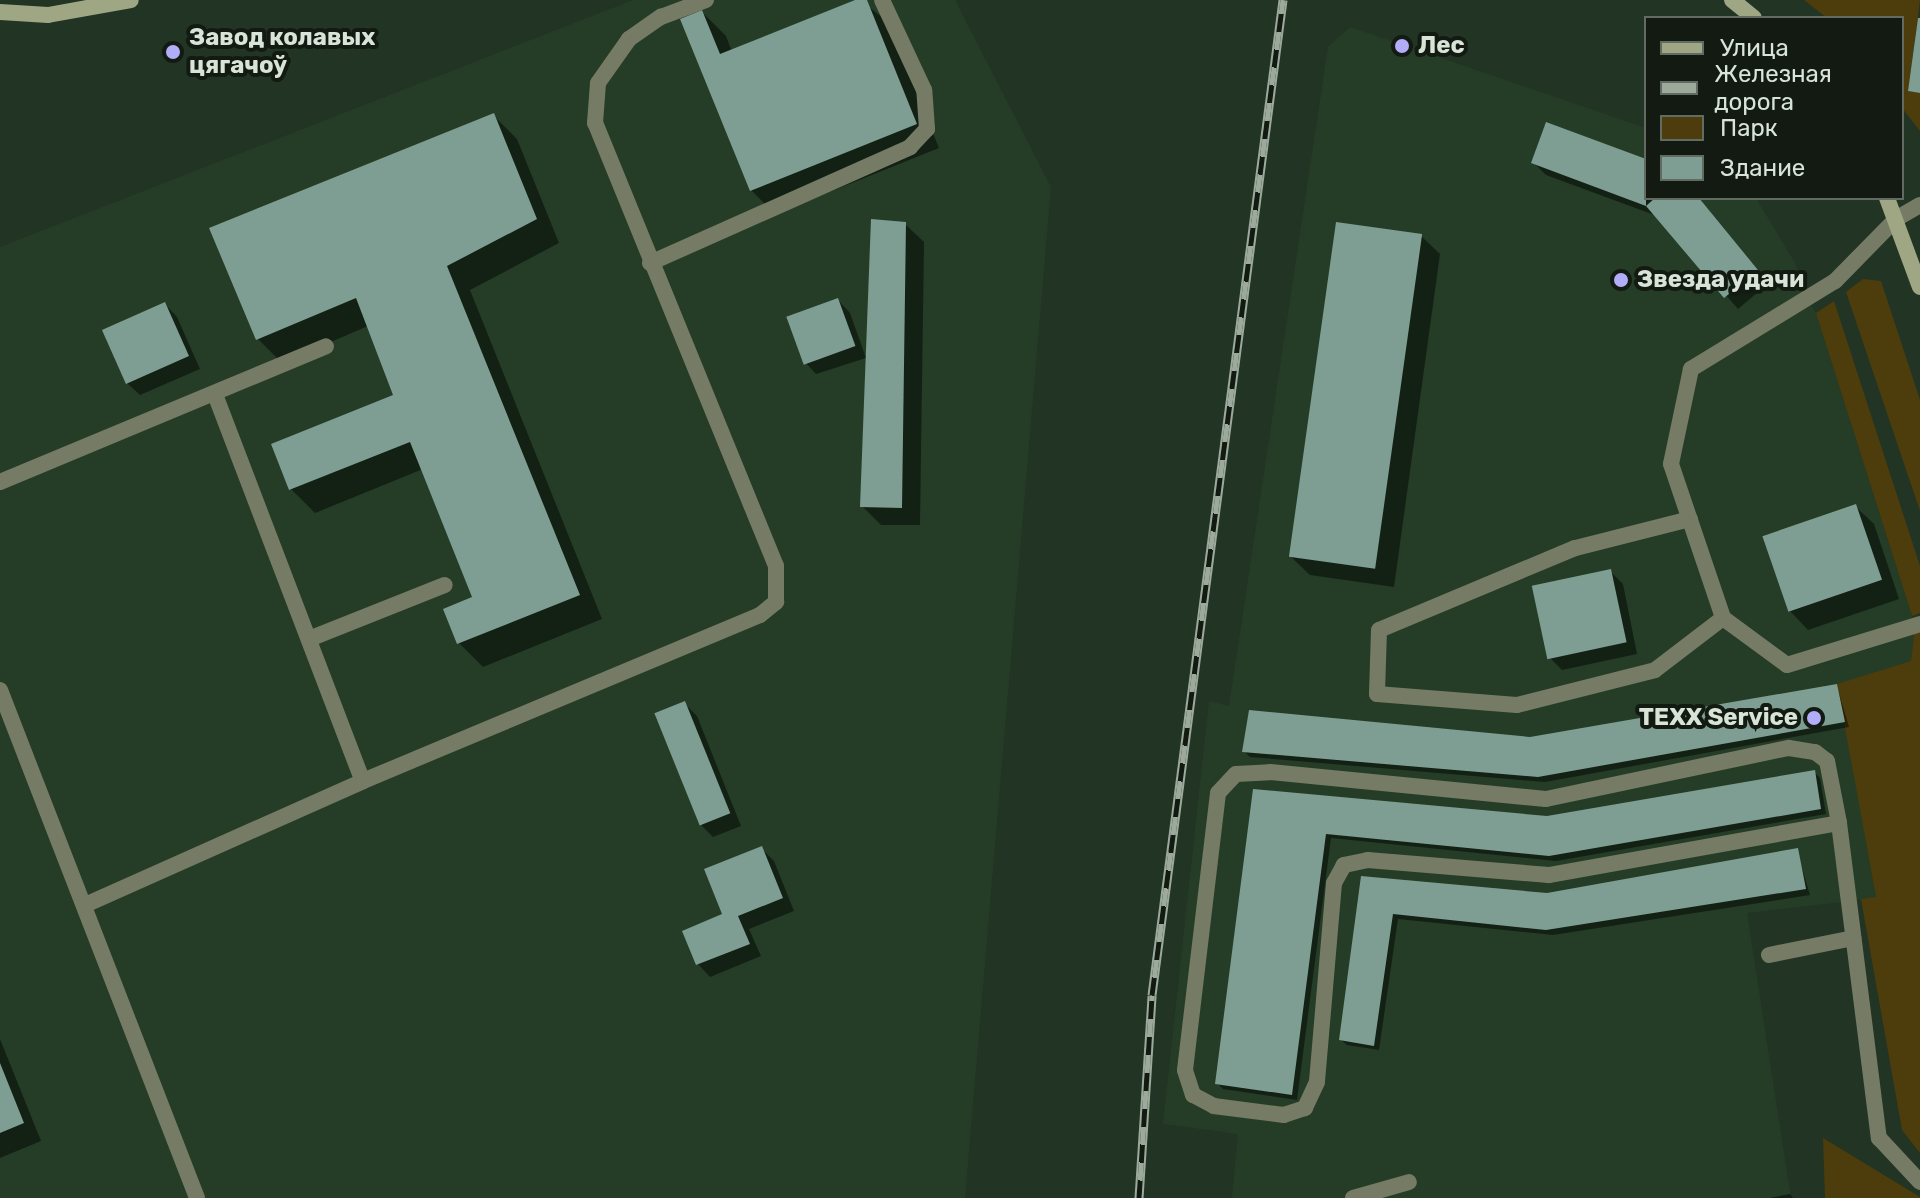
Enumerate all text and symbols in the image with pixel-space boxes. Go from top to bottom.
legend [1644,16,1904,200]
place label: Завод колавых цягачоў [189,24,375,80]
place label: Лес [1418,32,1465,60]
text: Улица [1720,34,1789,62]
marker: Лес [1393,37,1411,55]
marker: Завод колавых цягачоў [164,43,182,61]
text: Железная дорога [1714,60,1832,116]
text: Парк [1720,114,1778,142]
text: Здание [1720,154,1805,182]
place label: Звезда удачи [1637,266,1804,294]
marker: Звезда удачи [1612,271,1630,289]
place label: TEXX Service [1639,704,1798,732]
marker: TEXX Service [1805,709,1823,727]

